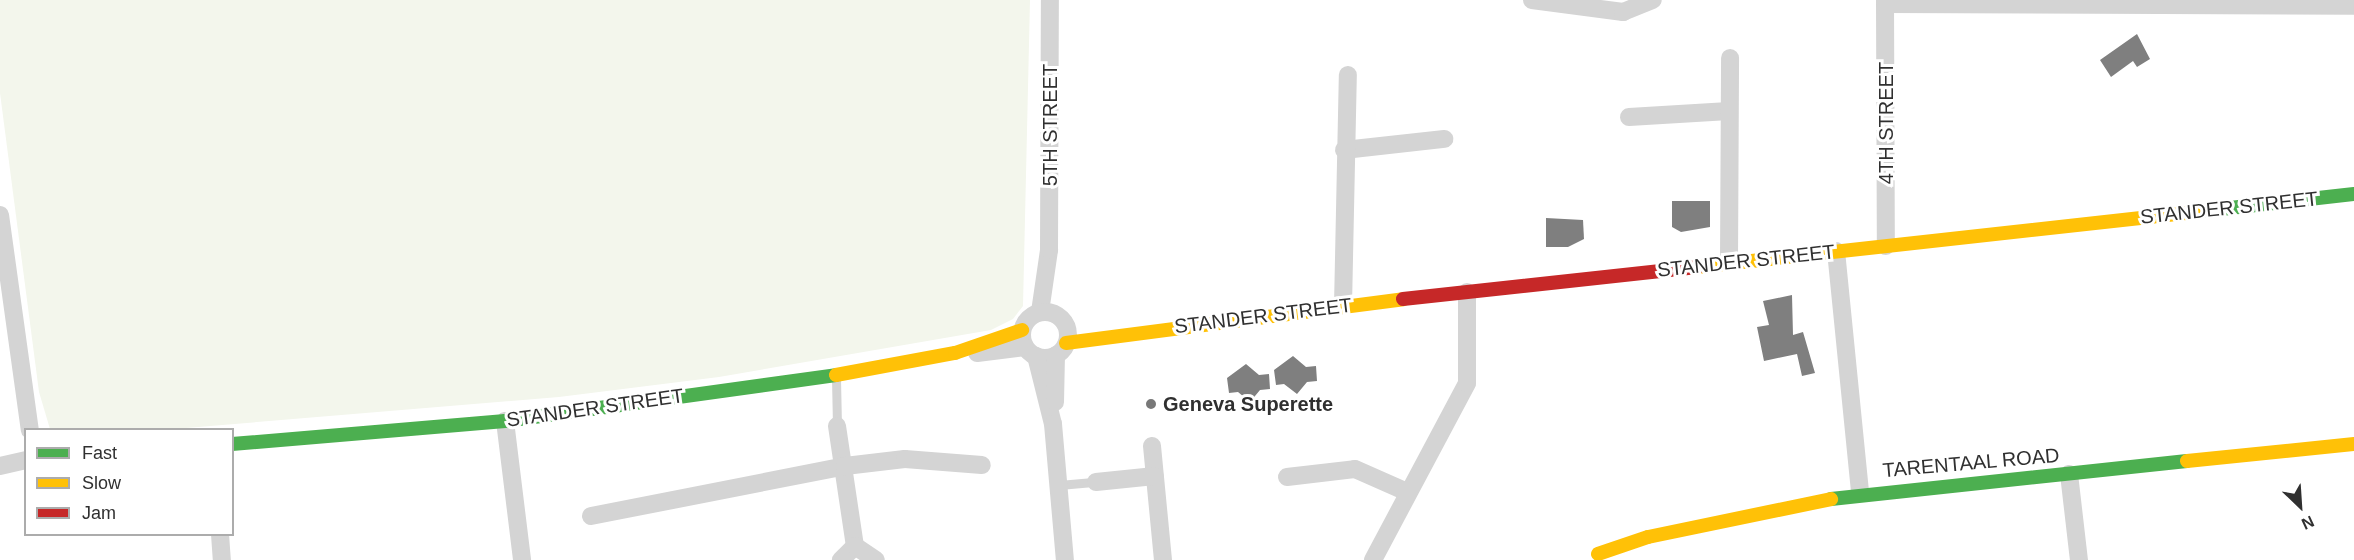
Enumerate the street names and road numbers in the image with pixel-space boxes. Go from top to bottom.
street label: 4TH STREET [1874,62,1898,184]
street label: 5TH STREET [1038,64,1062,186]
street label: STANDER STREET [2139,187,2319,229]
street label: STANDER STREET [1656,240,1836,282]
street label: STANDER STREET [1173,293,1353,339]
street label: STANDER STREET [505,384,685,432]
street label: TARENTAAL ROAD [1881,443,2061,483]

